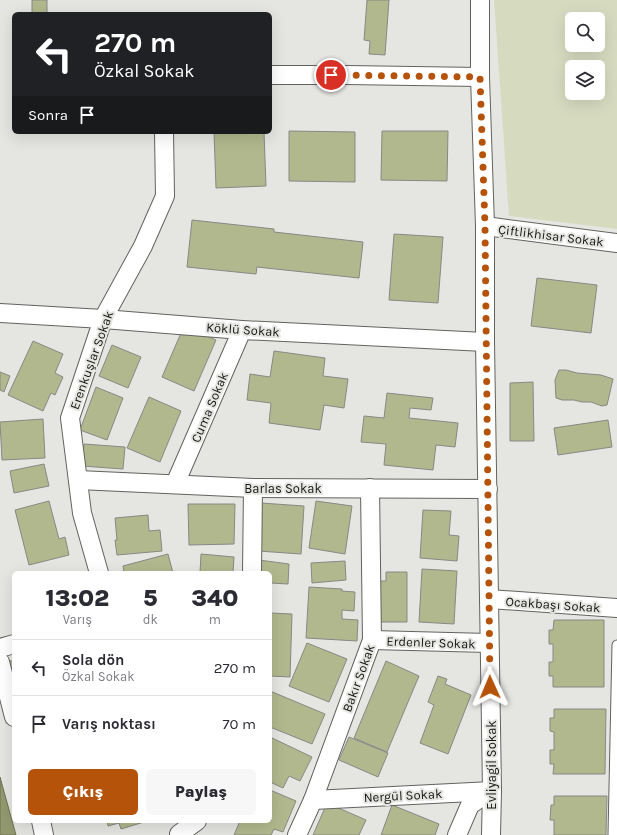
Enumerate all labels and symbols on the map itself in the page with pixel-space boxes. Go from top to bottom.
pin [314,58,348,92]
street label: Çiftlikhisar Sokak [497,222,605,249]
street label: Erenkuşlar Sokak [67,309,116,412]
street label: Köklü Sokak [206,319,280,340]
street label: Cuma Sokak [188,370,231,445]
street label: Barlas Sokak [244,481,322,496]
street label: Ocakbaşı Sokak [505,594,601,615]
street label: Erdenler Sokak [386,633,476,652]
street label: Bakır Sokak [339,642,378,714]
position arrow [469,666,511,708]
street label: Evliyagil Sokak [484,720,499,810]
street label: Nergül Sokak [363,786,443,805]

